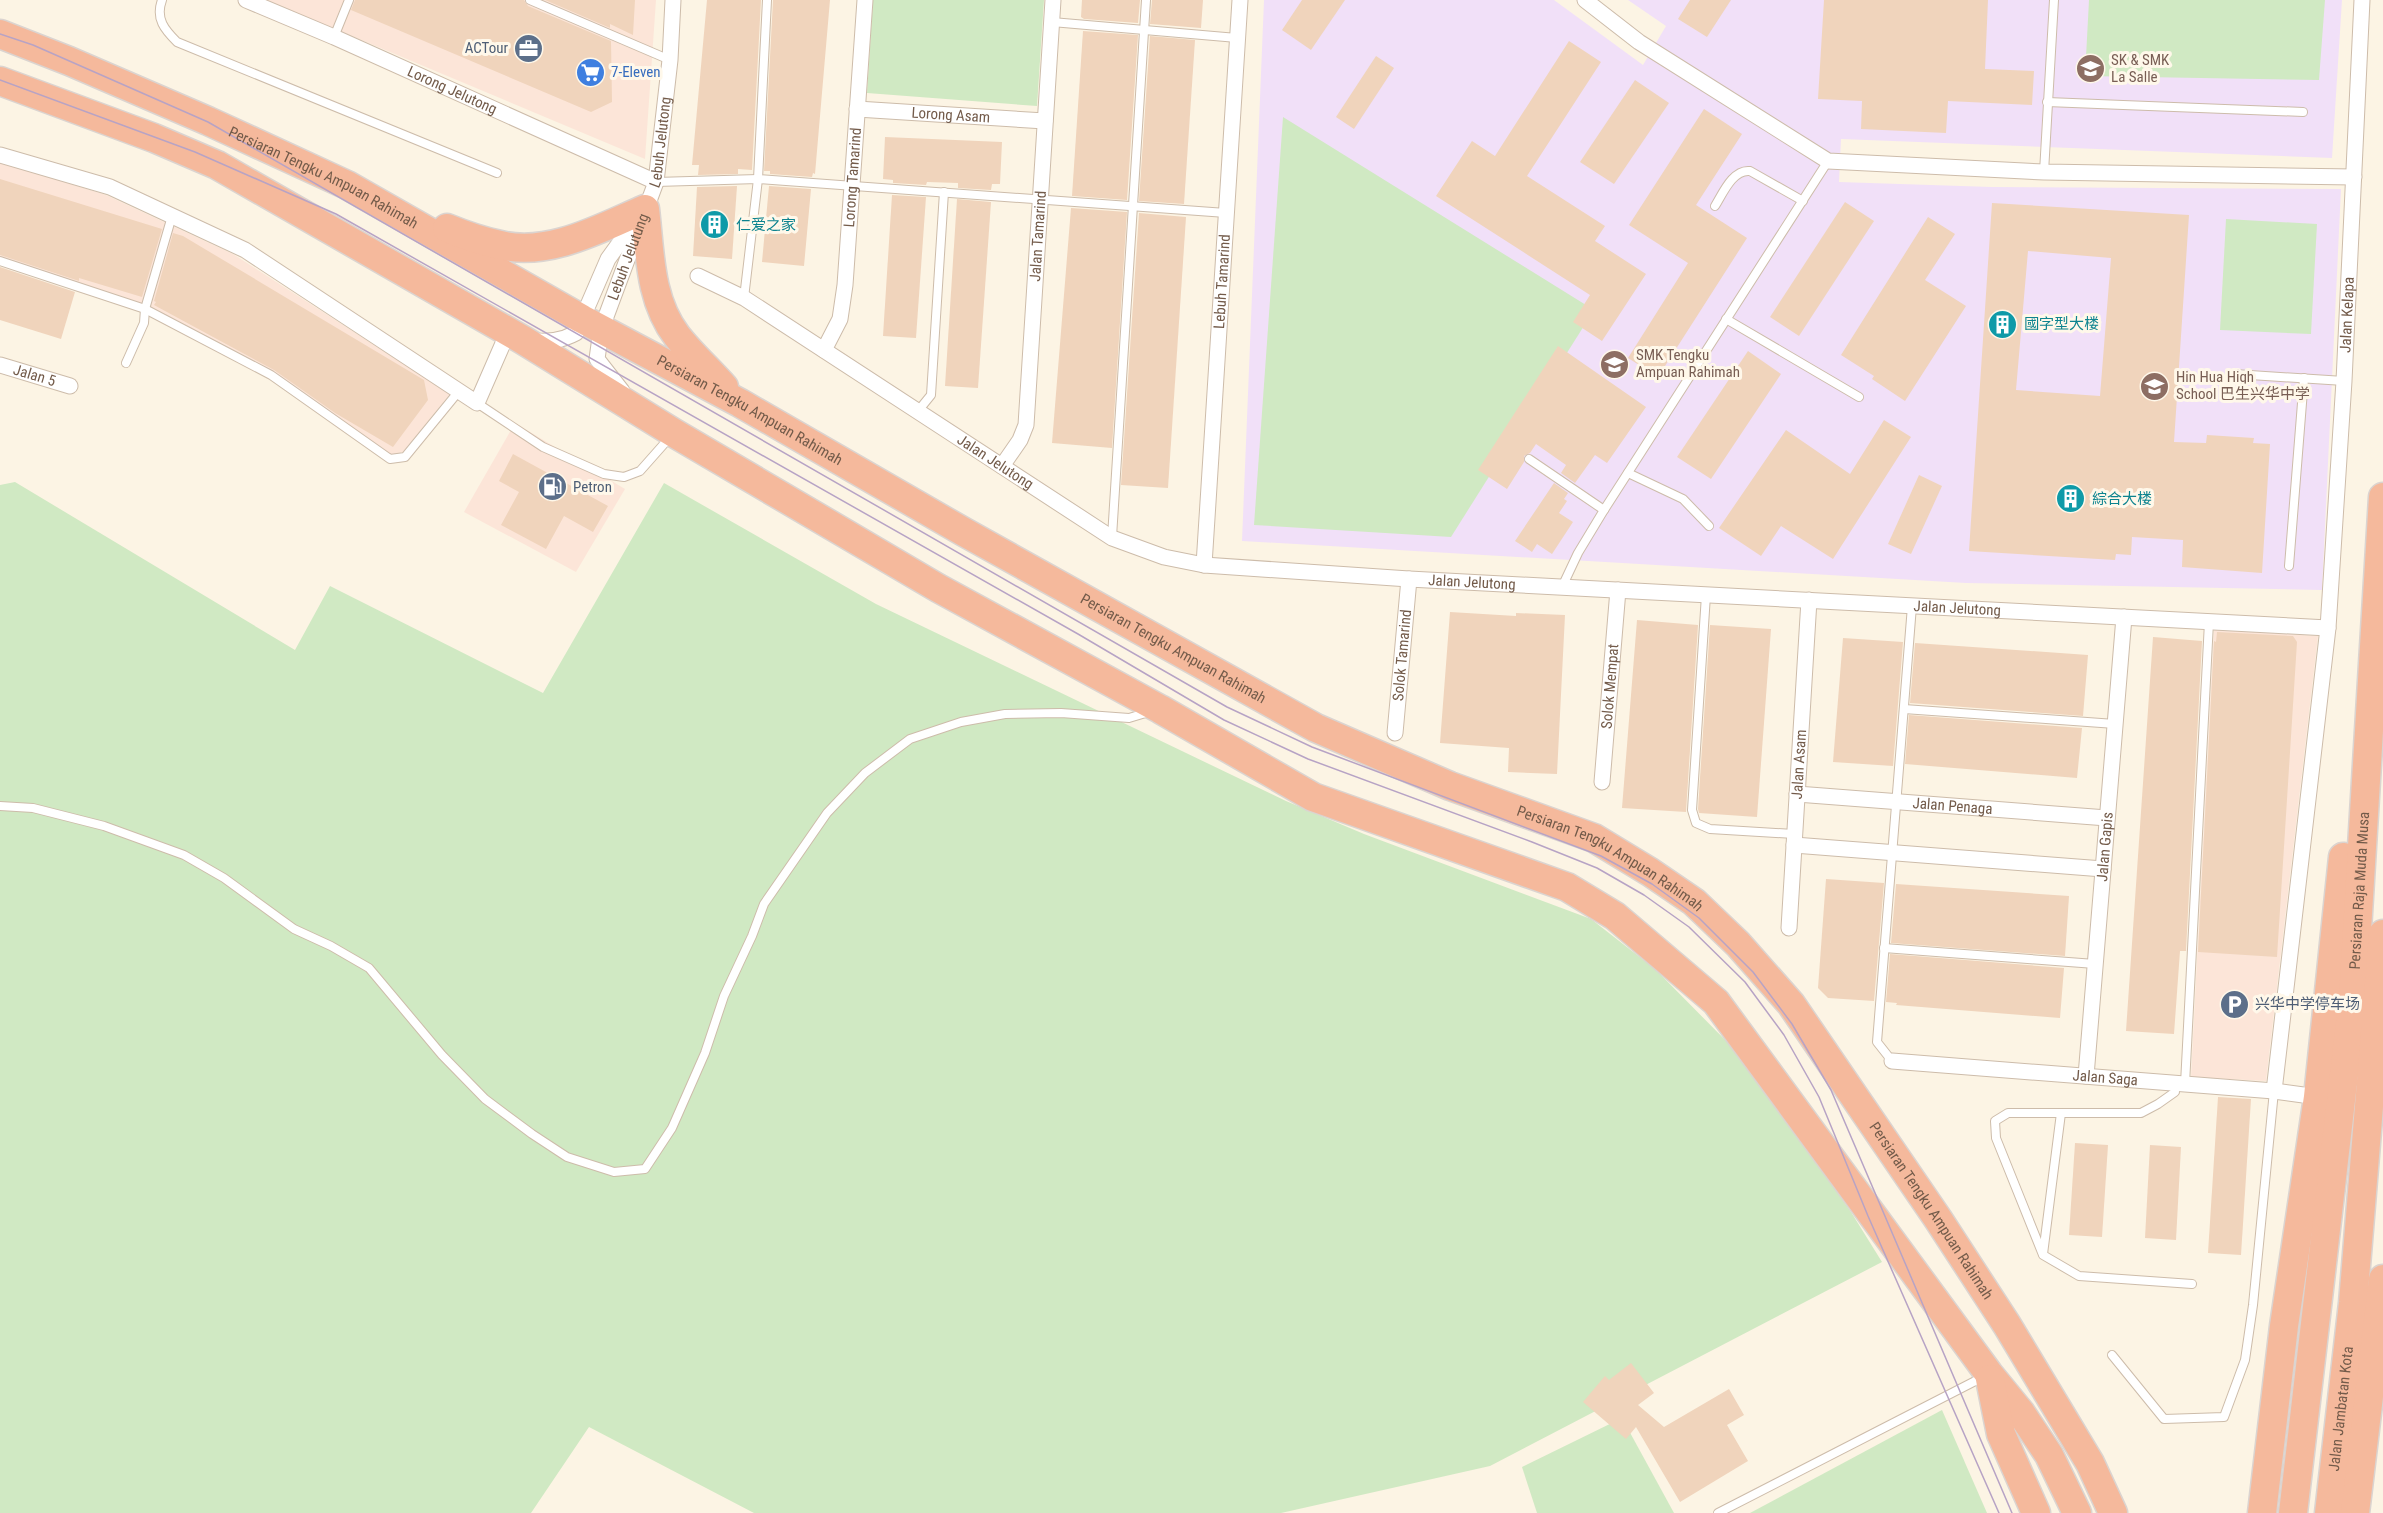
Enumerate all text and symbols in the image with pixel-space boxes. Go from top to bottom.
office icon: ACTour [513,32,545,64]
place label: ACTour [465,39,508,57]
place label: SK & SMK La Salle [2111,51,2170,86]
school or university icon: SK & SMK La Salle [2074,53,2106,85]
supermarket icon: 7-Eleven [574,56,606,88]
street label: Lorong Jelutong [405,62,500,118]
place label: 7-Eleven [611,63,661,81]
street label: Lebuh Jelutong [646,96,675,190]
street label: Lorong Asam [911,103,991,126]
street label: Persiaran Tengku Ampuan Rahimah [226,123,421,233]
street label: Lorong Tamarind [840,127,865,228]
street label: Jalan Tamarind [1026,190,1050,282]
building icon: 仁爱之家 [699,209,731,241]
street label: Lebuh Jelutung [604,211,652,303]
place label: 仁爱之家 [736,216,796,234]
street label: Lebuh Tamarind [1210,234,1234,329]
street label: Jalan Kelapa [2336,276,2358,353]
building icon: 國字型大楼 [1987,308,2019,340]
place label: 國字型大楼 [2024,315,2099,333]
place label: SMK Tengku Ampuan Rahimah [1636,346,1740,381]
school or university icon: SMK Tengku Ampuan Rahimah [1599,348,1631,380]
street label: Persiaran Tengku Ampuan Rahimah [654,351,846,469]
street label: Jalan 5 [11,361,58,390]
place label: Hin Hua High School 巴生兴华中学 [2176,368,2310,403]
school or university icon: Hin Hua High School 巴生兴华中学 [2139,370,2171,402]
street label: Jalan Jelutong [954,430,1037,493]
fuel station icon: Petron [536,471,568,503]
place label: Petron [573,478,612,496]
building icon: 綜合大楼 [2055,483,2087,515]
place label: 綜合大楼 [2092,490,2152,508]
street label: Jalan Jelutong [1428,571,1516,594]
street label: Persiaran Tengku Ampuan Rahimah [1077,590,1269,707]
street label: Jalan Jelutong [1913,597,2001,620]
street label: Solok Tamarind [1389,609,1415,702]
street label: Solok Mempat [1597,643,1622,730]
street label: Jalan Asam [1788,729,1810,800]
street label: Jalan Penaga [1912,794,1993,818]
street label: Persiaran Tengku Ampuan Rahimah [1514,802,1707,915]
street label: Jalan Gapis [2093,811,2117,882]
street label: Persiaran Raja Muda Musa [2346,811,2373,970]
parking icon: 兴华中学停车场 [2218,988,2250,1020]
place label: 兴华中学停车场 [2255,995,2360,1013]
street label: Jalan Saga [2072,1066,2139,1089]
street label: Persiaran Tengku Ampuan Rahimah [1865,1119,1997,1303]
street label: Jalan Jambatan Kota [2325,1345,2357,1472]

